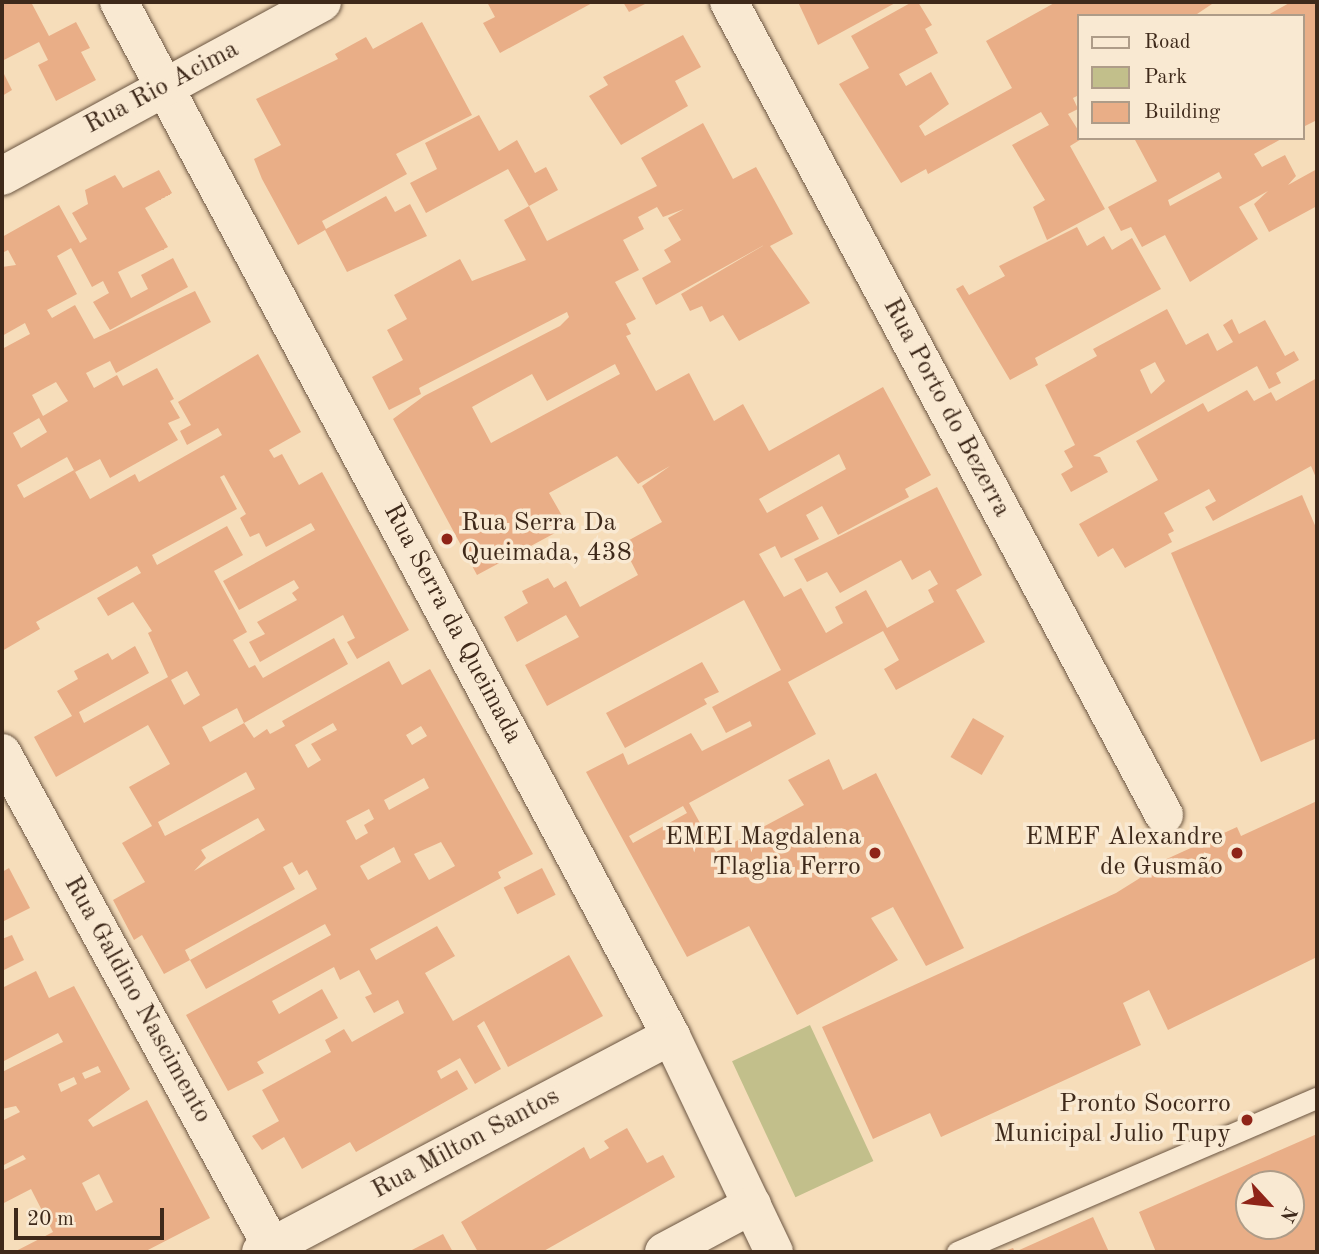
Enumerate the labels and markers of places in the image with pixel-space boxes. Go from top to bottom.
place label: Rua Serra Da Queimada, 438 [461,508,632,570]
marker: Rua Serra Da Queimada, 438 [439,531,455,547]
place label: EMEI Magdalena Tlaglia Ferro [665,822,861,884]
place label: EMEF Alexandre de Gusmão [1025,822,1223,884]
marker: EMEI Magdalena Tlaglia Ferro [867,845,883,861]
marker: EMEF Alexandre de Gusmão [1229,845,1245,861]
place label: Pronto Socorro Municipal Julio Tupy [993,1089,1231,1150]
marker: Pronto Socorro Municipal Julio Tupy [1237,1110,1257,1130]

